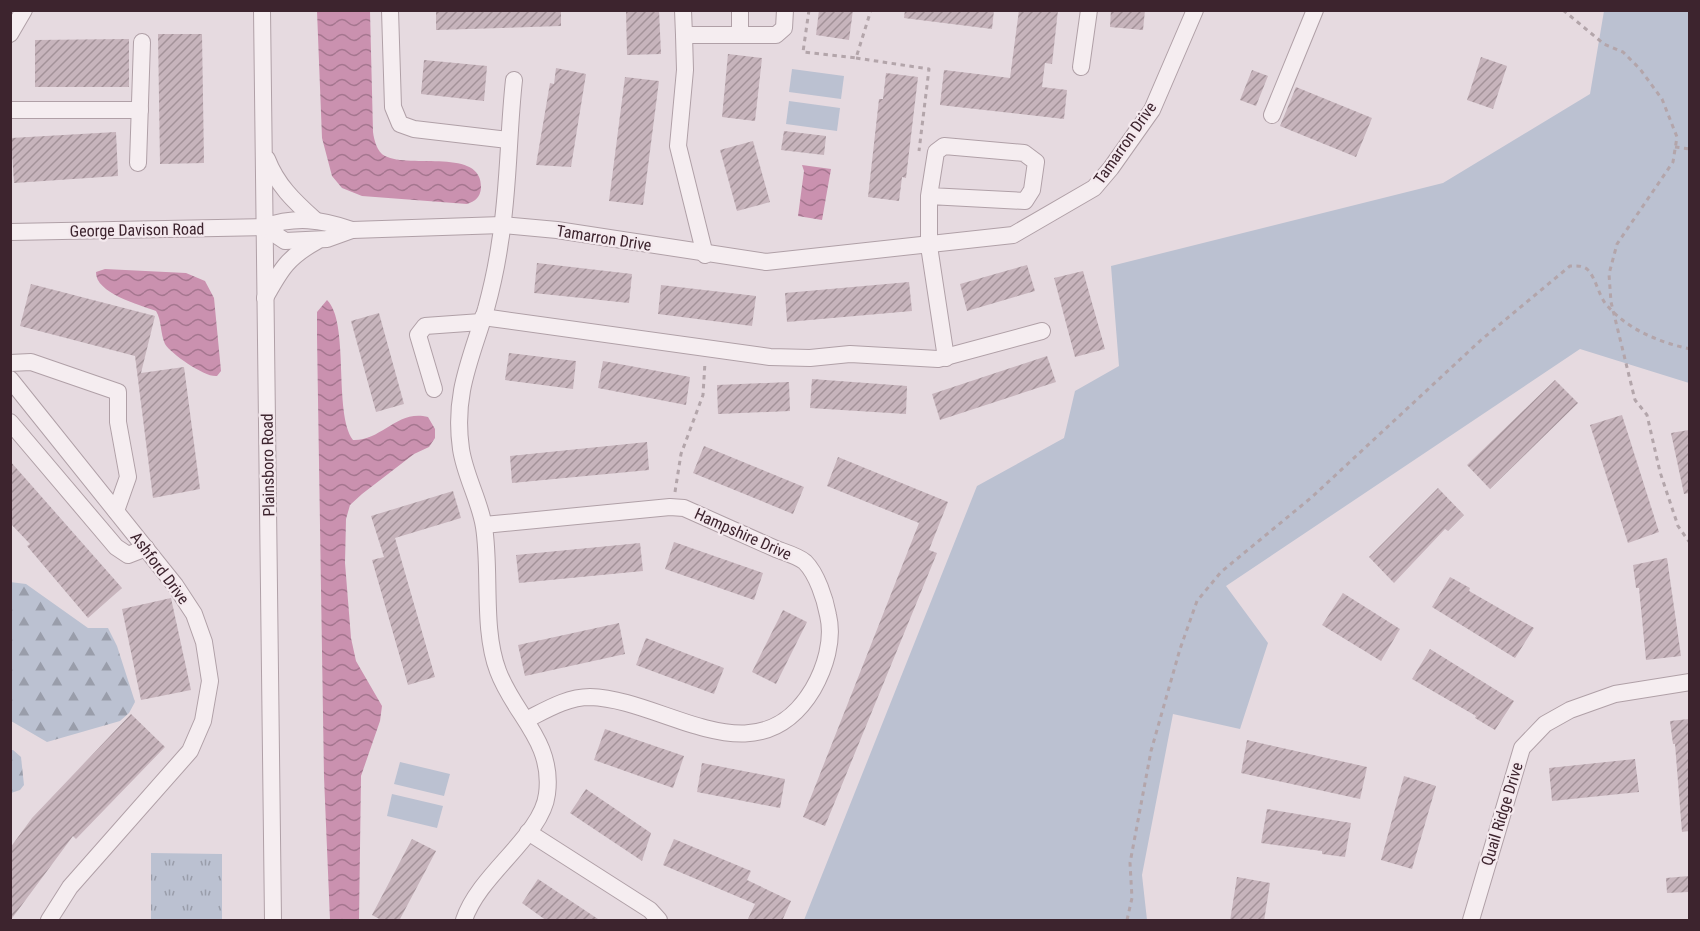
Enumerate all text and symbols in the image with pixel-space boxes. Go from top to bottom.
street label: Tamarron Drive [1090,98,1160,188]
street label: George Davison Road [69,219,205,241]
street label: Tamarron Drive [555,221,653,255]
street label: Plainsboro Road [258,413,278,517]
street label: Hampshire Drive [692,504,794,564]
street label: Ashford Drive [127,528,193,608]
street label: Quail Ridge Drive [1477,760,1527,868]

